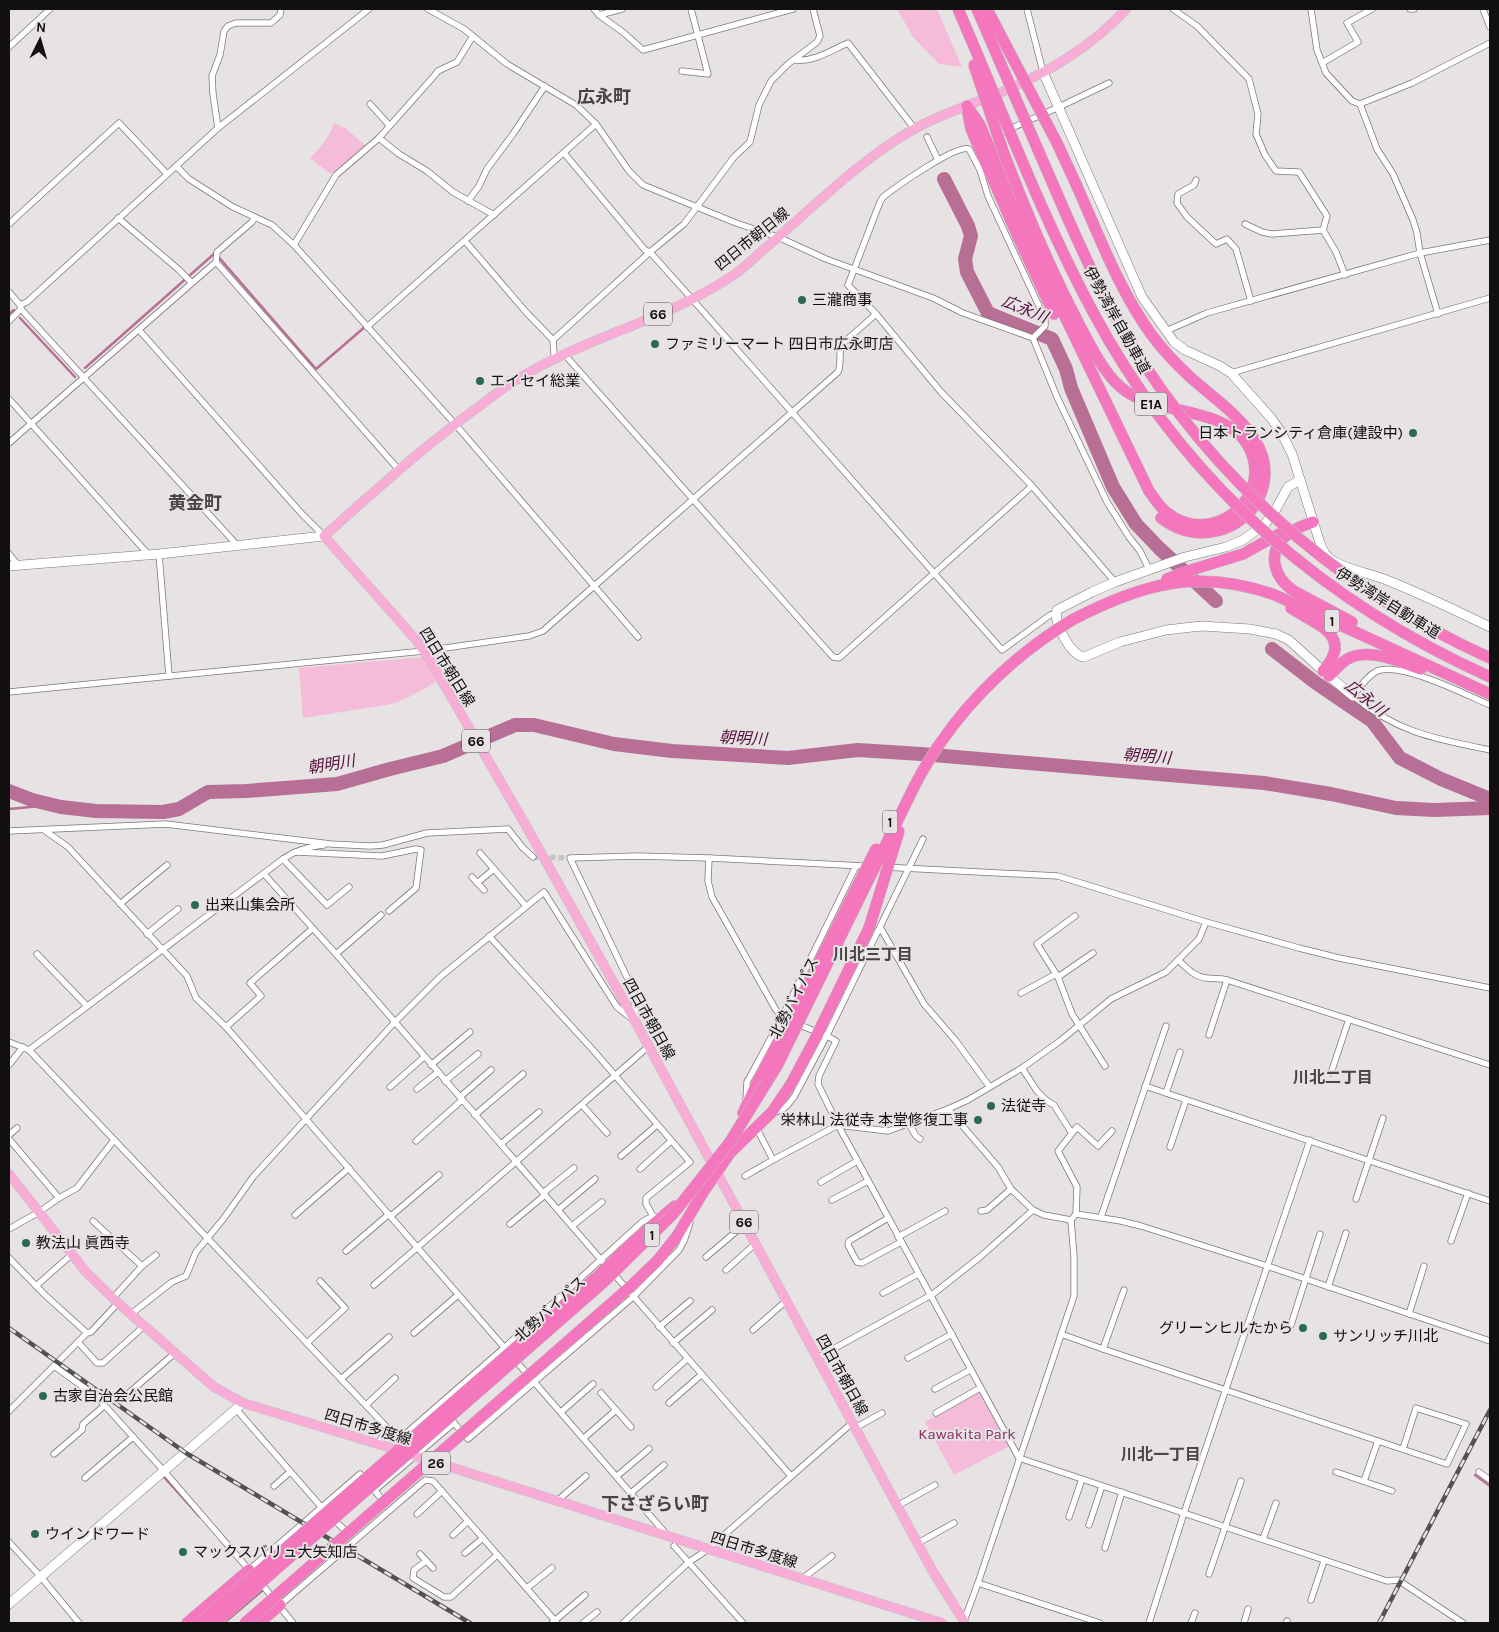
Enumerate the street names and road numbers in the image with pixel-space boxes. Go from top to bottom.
street label: 四日市朝日線 [711,204,793,274]
street label: 伊勢湾岸自動車道 [1080,263,1154,377]
road number: 66 [644,302,672,326]
road number: E1A [1135,392,1167,416]
street label: 伊勢湾岸自動車道 [1332,564,1444,642]
road number: 1 [1324,610,1340,632]
street label: 四日市朝日線 [416,624,478,710]
road number: 66 [462,729,490,752]
road number: 1 [882,810,898,834]
street label: 北勢バイパス [766,954,822,1042]
street label: 四日市朝日線 [619,975,679,1063]
road number: 66 [730,1210,758,1234]
road number: 1 [644,1224,660,1246]
street label: 北勢バイパス [511,1272,589,1346]
street label: 四日市朝日線 [812,1331,872,1419]
street label: 四日市多度線 [322,1405,414,1449]
road number: 26 [422,1452,450,1475]
street label: 四日市多度線 [708,1528,800,1572]

